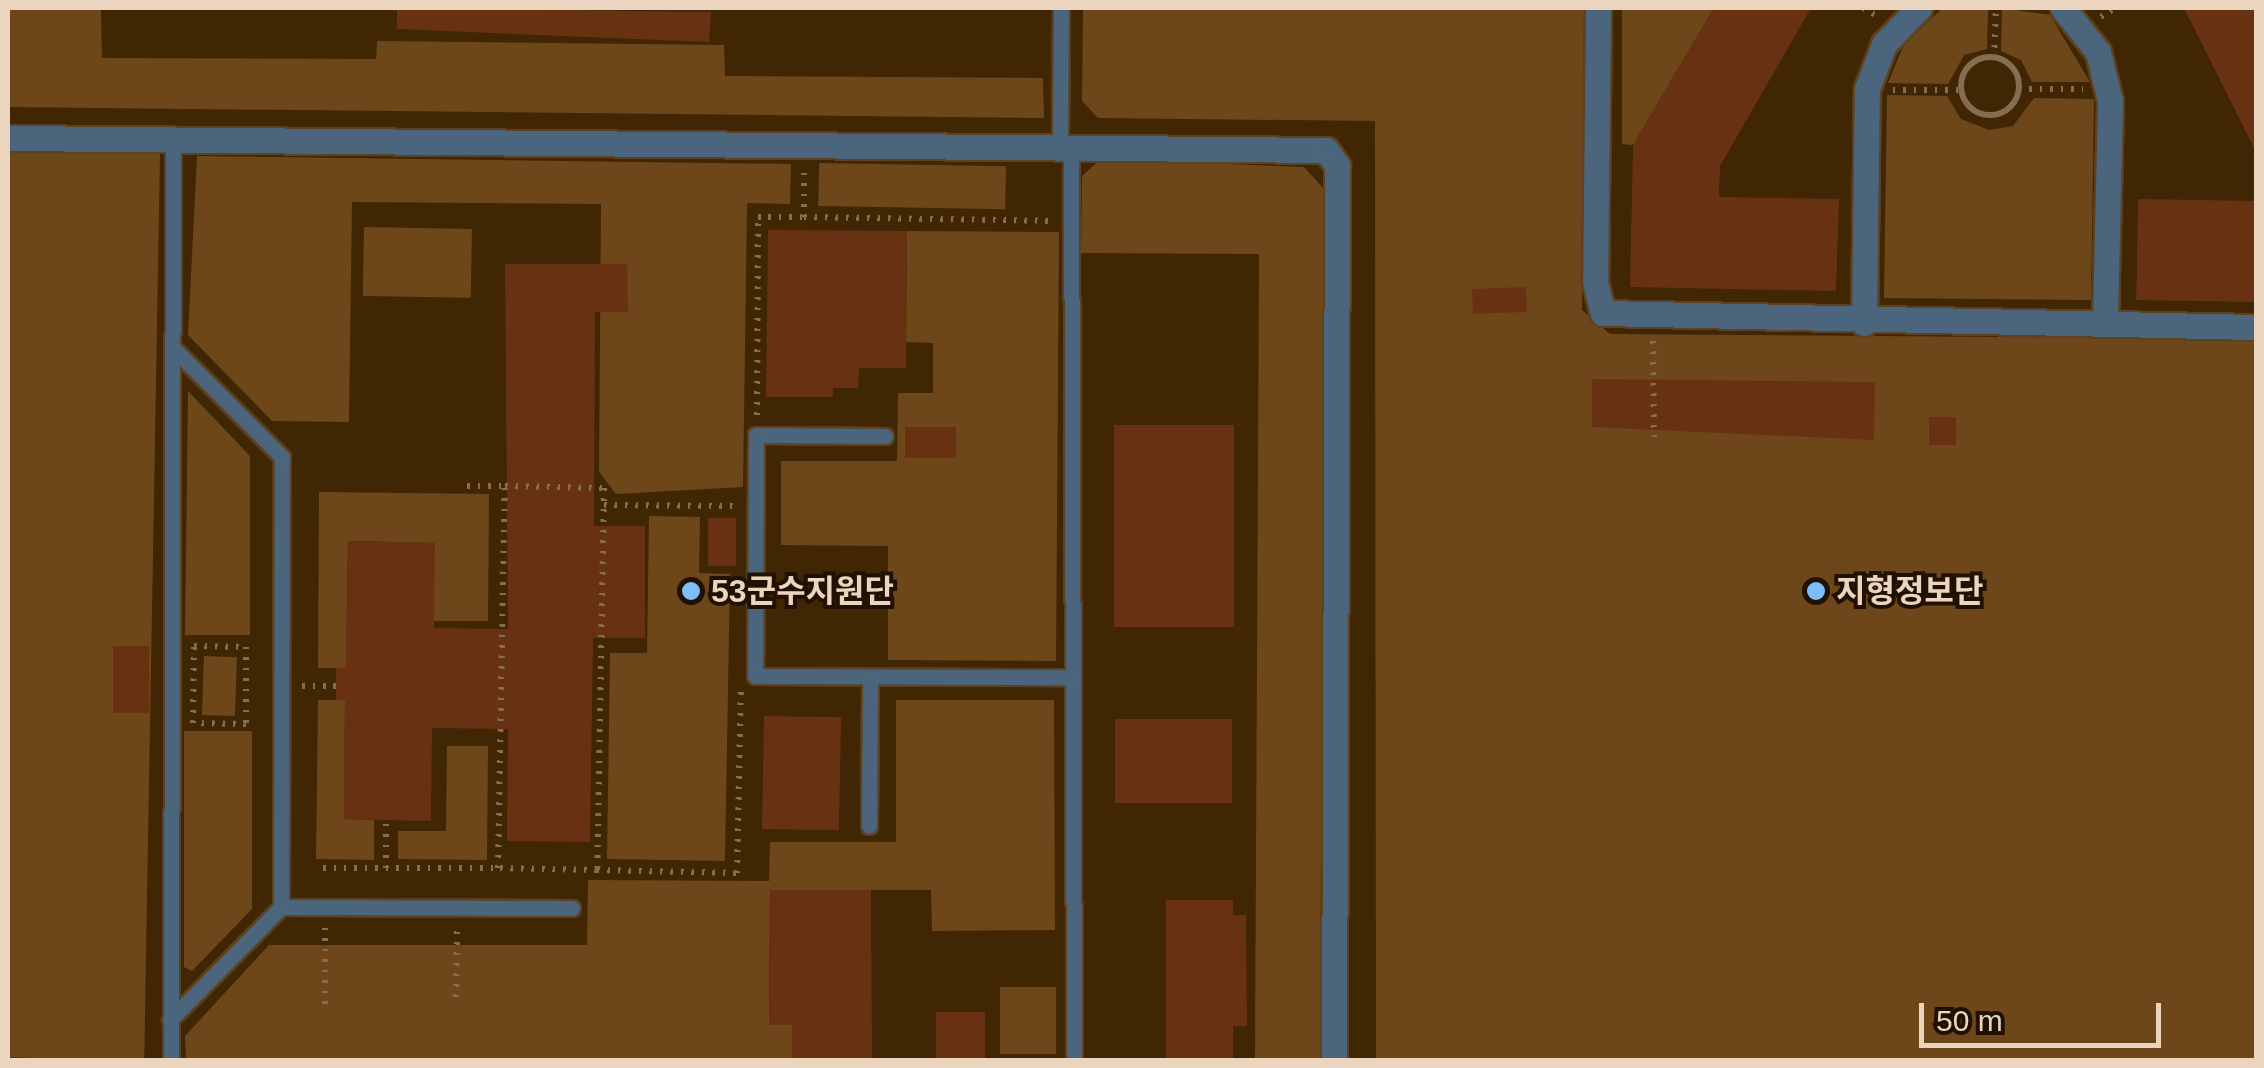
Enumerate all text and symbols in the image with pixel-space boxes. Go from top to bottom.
place label: 53군수지원단 [711,572,894,610]
place label: 지형정보단 [1836,572,1983,610]
marker: 53군수지원단 [680,580,702,602]
marker: 지형정보단 [1805,580,1827,602]
scale bar [1924,983,2166,1045]
text: 50 m [1936,1004,2003,1037]

